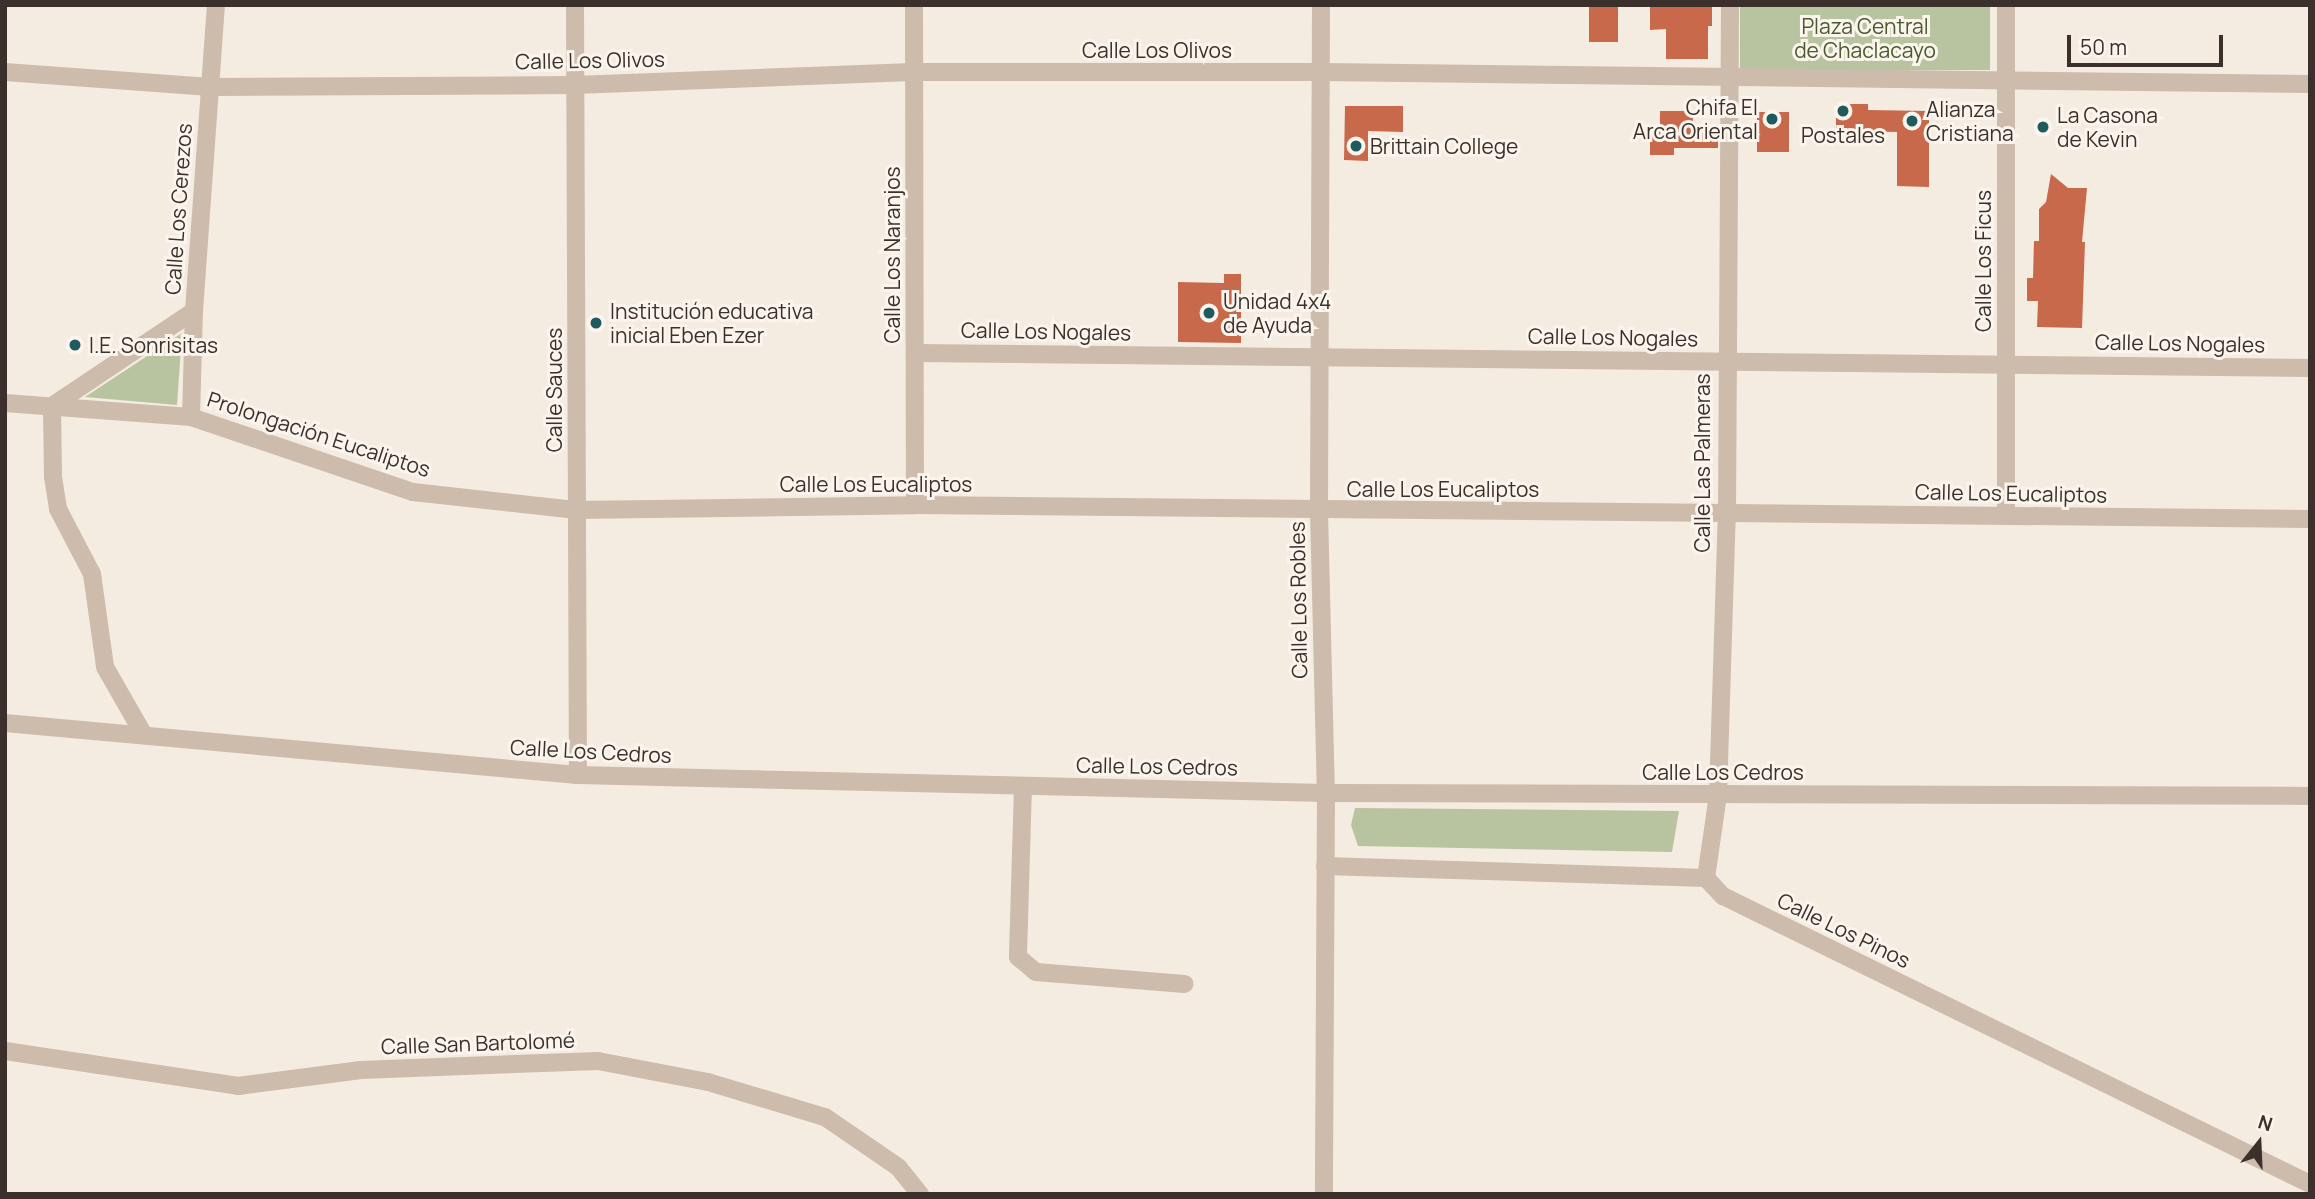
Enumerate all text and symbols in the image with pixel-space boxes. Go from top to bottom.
park label: Plaza Central de Chaclacayo [1794,13,1936,63]
scale bar [2070,21,2226,65]
text: 50 m [2080,33,2127,61]
street label: Calle Los Olivos [1082,37,1232,63]
street label: Calle Los Olivos [515,46,665,74]
place label: Chifa El Arca Oriental [1633,94,1758,144]
place label: Alianza Cristiana [1926,96,2014,146]
place label: La Casona de Kevin [2057,102,2158,152]
marker: Postales [1835,103,1851,119]
marker: Chifa El Arca Oriental [1764,111,1780,127]
marker: Alianza Cristiana [1904,113,1920,129]
marker: La Casona de Kevin [2035,119,2051,135]
street label: Calle Los Cerezos [159,122,197,296]
place label: Postales [1801,122,1885,148]
place label: Brittain College [1370,133,1518,159]
marker: Brittain College [1348,138,1364,154]
street label: Calle Los Naranjos [879,166,905,344]
street label: Calle Los Ficus [1970,190,1996,332]
place label: Unidad 4x4 de Ayuda [1223,288,1331,338]
place label: Institución educativa inicial Eben Ezer [610,298,813,348]
marker: Unidad 4x4 de Ayuda [1201,305,1217,321]
marker: Institución educativa inicial Eben Ezer [588,315,604,331]
street label: Calle Los Nogales [961,317,1131,345]
street label: Calle Los Nogales [1528,323,1698,351]
street label: Calle Sauces [541,328,567,452]
street label: Calle Los Nogales [2095,329,2265,357]
place label: I.E. Sonrisitas [89,332,218,358]
marker: I.E. Sonrisitas [67,337,83,353]
street label: Calle Las Palmeras [1689,373,1715,553]
street label: Prolongación Eucaliptos [204,386,434,482]
street label: Calle Los Eucaliptos [780,471,972,497]
street label: Calle Los Eucaliptos [1347,476,1539,502]
street label: Calle Los Eucaliptos [1915,479,2107,507]
street label: Calle Los Robles [1284,521,1312,679]
street label: Calle Los Cedros [510,734,672,768]
street label: Calle Los Cedros [1076,752,1238,780]
street label: Calle Los Cedros [1642,759,1804,785]
street label: Calle Los Pinos [1774,887,1914,973]
street label: Calle San Bartolomé [381,1027,575,1059]
north arrow [2224,1108,2294,1178]
text: N [2255,1109,2276,1138]

